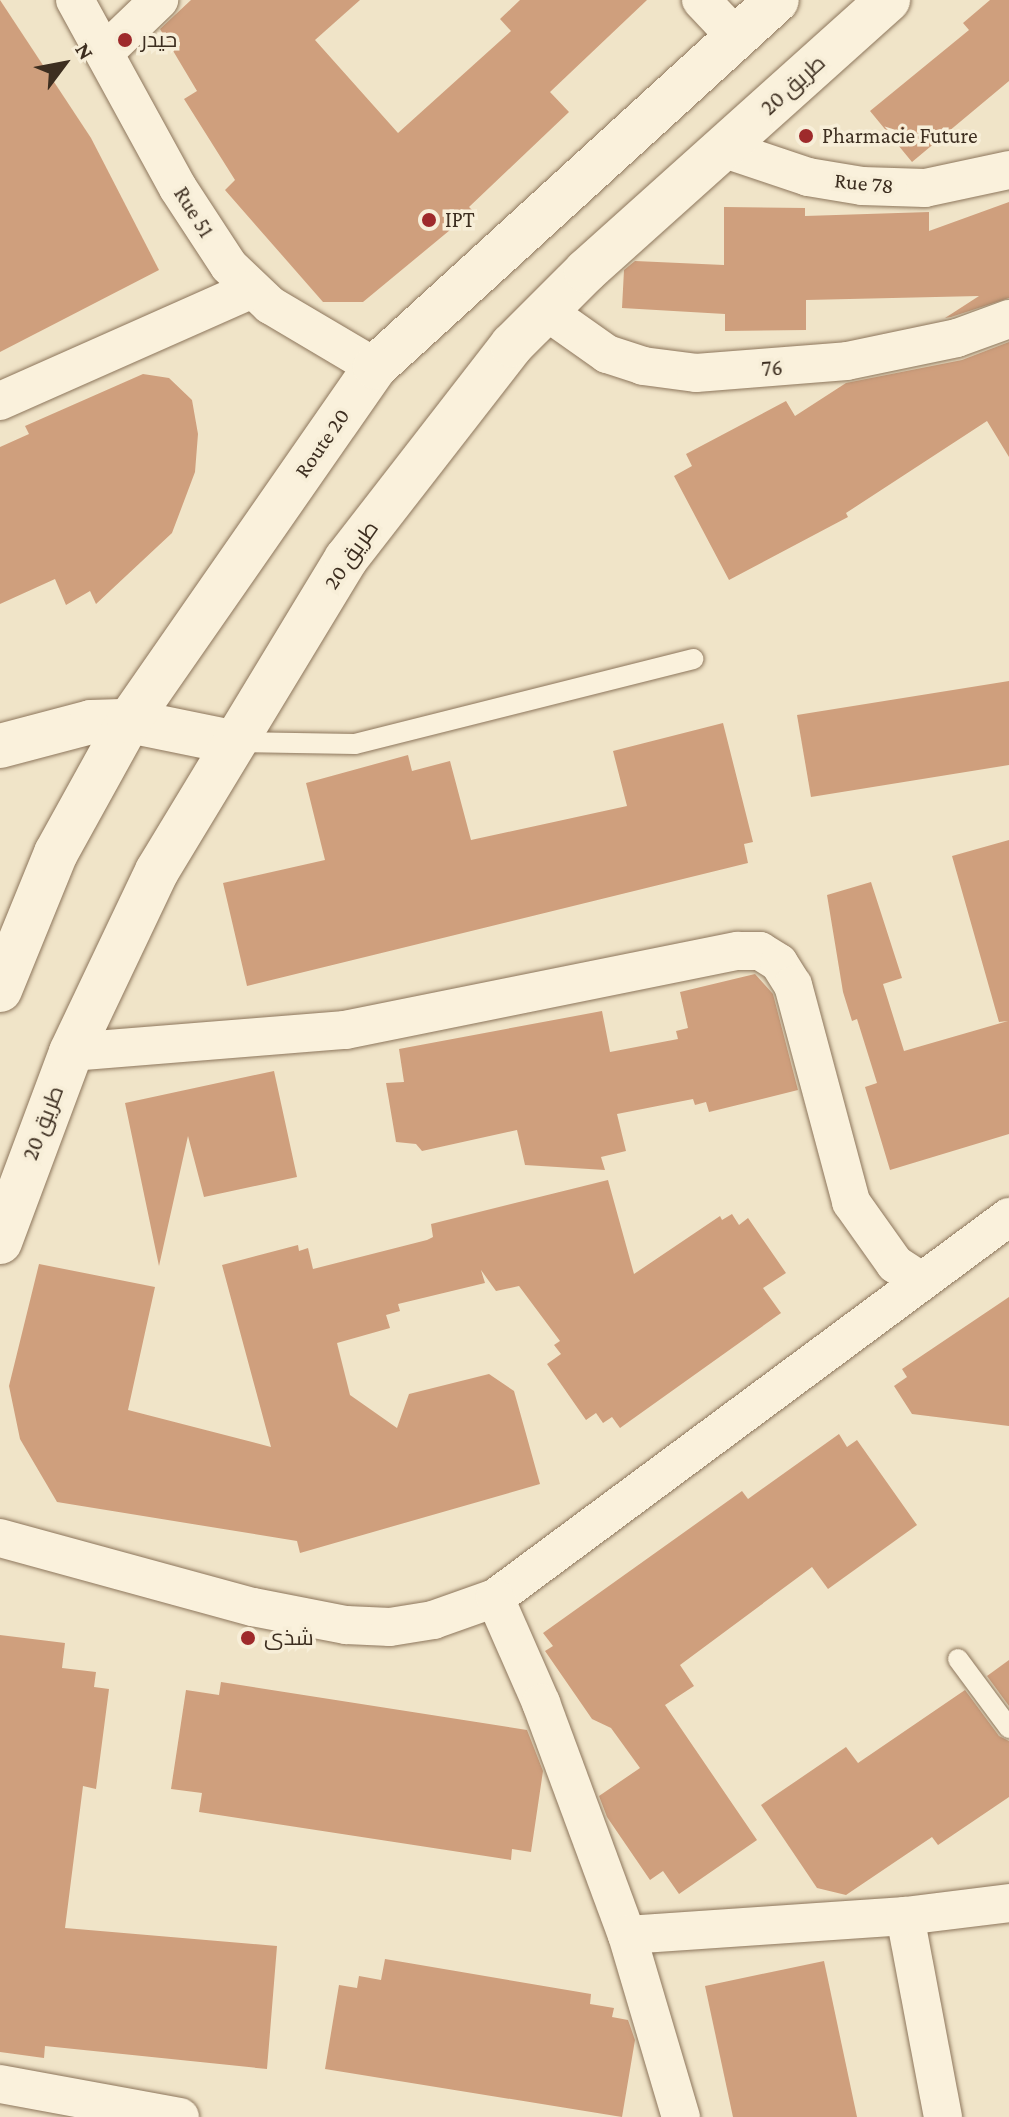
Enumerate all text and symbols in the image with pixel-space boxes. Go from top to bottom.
north arrow [24,24,104,104]
place label: حيدر [141,27,177,53]
marker: حيدر [116,31,134,49]
text: N [70,38,99,64]
street label: طريق 20 [755,49,831,121]
place label: Pharmacie Future [822,123,978,149]
marker: Pharmacie Future [797,127,815,145]
street label: Rue 78 [833,167,895,199]
street label: Rue 51 [168,182,220,242]
place label: IPT [445,207,475,233]
marker: IPT [420,211,438,229]
street label: 76 [761,354,783,382]
street label: Route 20 [289,403,355,483]
street label: طريق 20 [318,516,384,594]
street label: طريق 20 [17,1082,69,1164]
place label: شذى [264,1625,314,1651]
marker: شذى [239,1629,257,1647]

